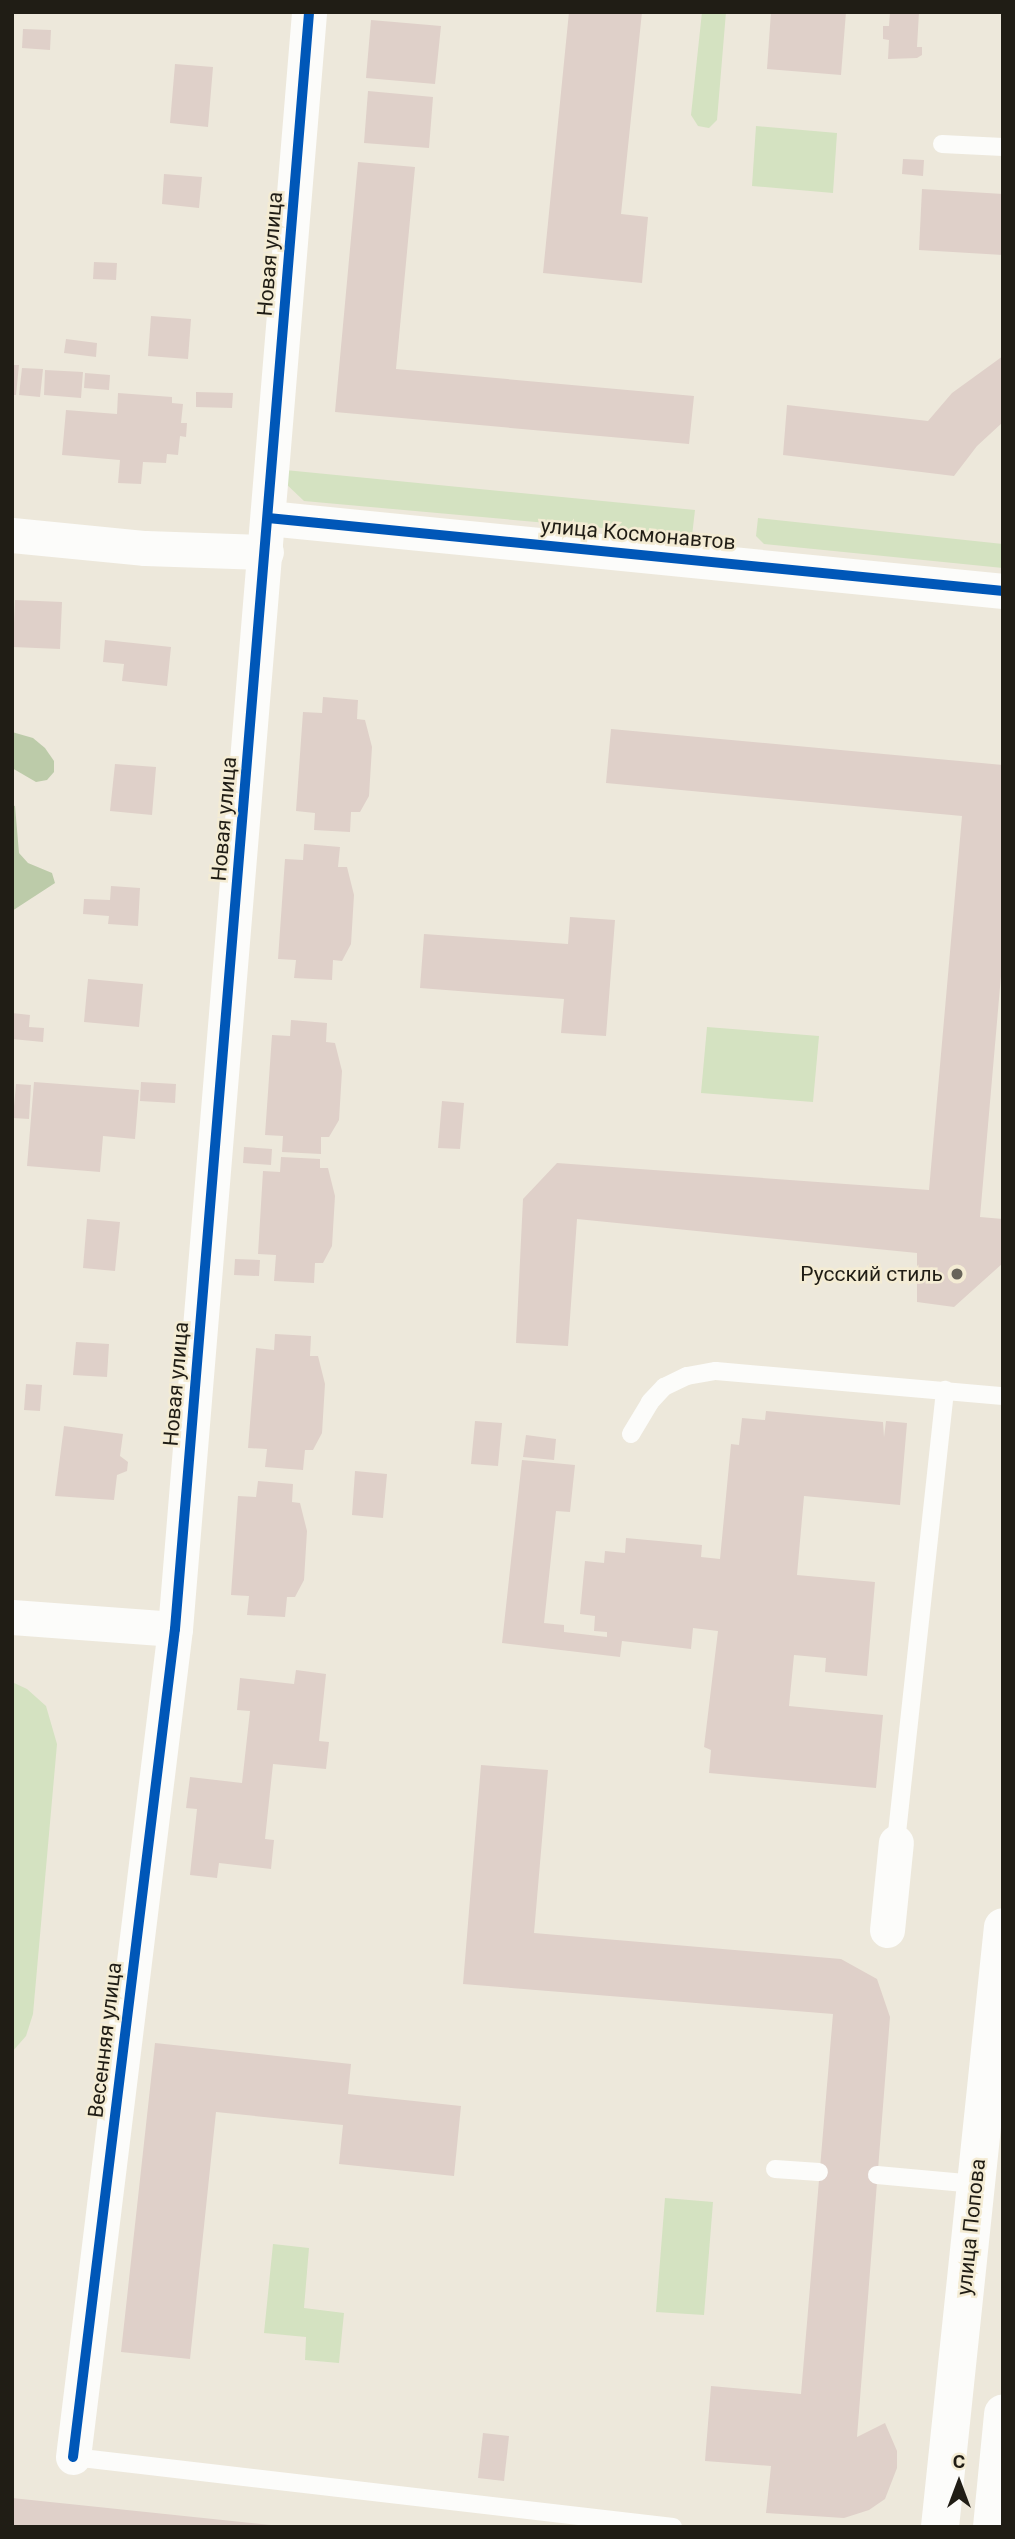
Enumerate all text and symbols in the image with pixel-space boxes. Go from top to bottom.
street label: Новая улица [252,191,288,317]
street label: улица Космонавтов [539,513,737,555]
street label: Новая улица [206,756,242,882]
place label: Русский стиль [800,1261,943,1287]
marker: Русский стиль [949,1266,965,1282]
street label: Новая улица [158,1321,194,1447]
street label: Весенняя улица [83,1961,127,2119]
street label: улица Попова [951,2157,991,2297]
north arrow [924,2448,994,2518]
text: С [953,2450,965,2473]

